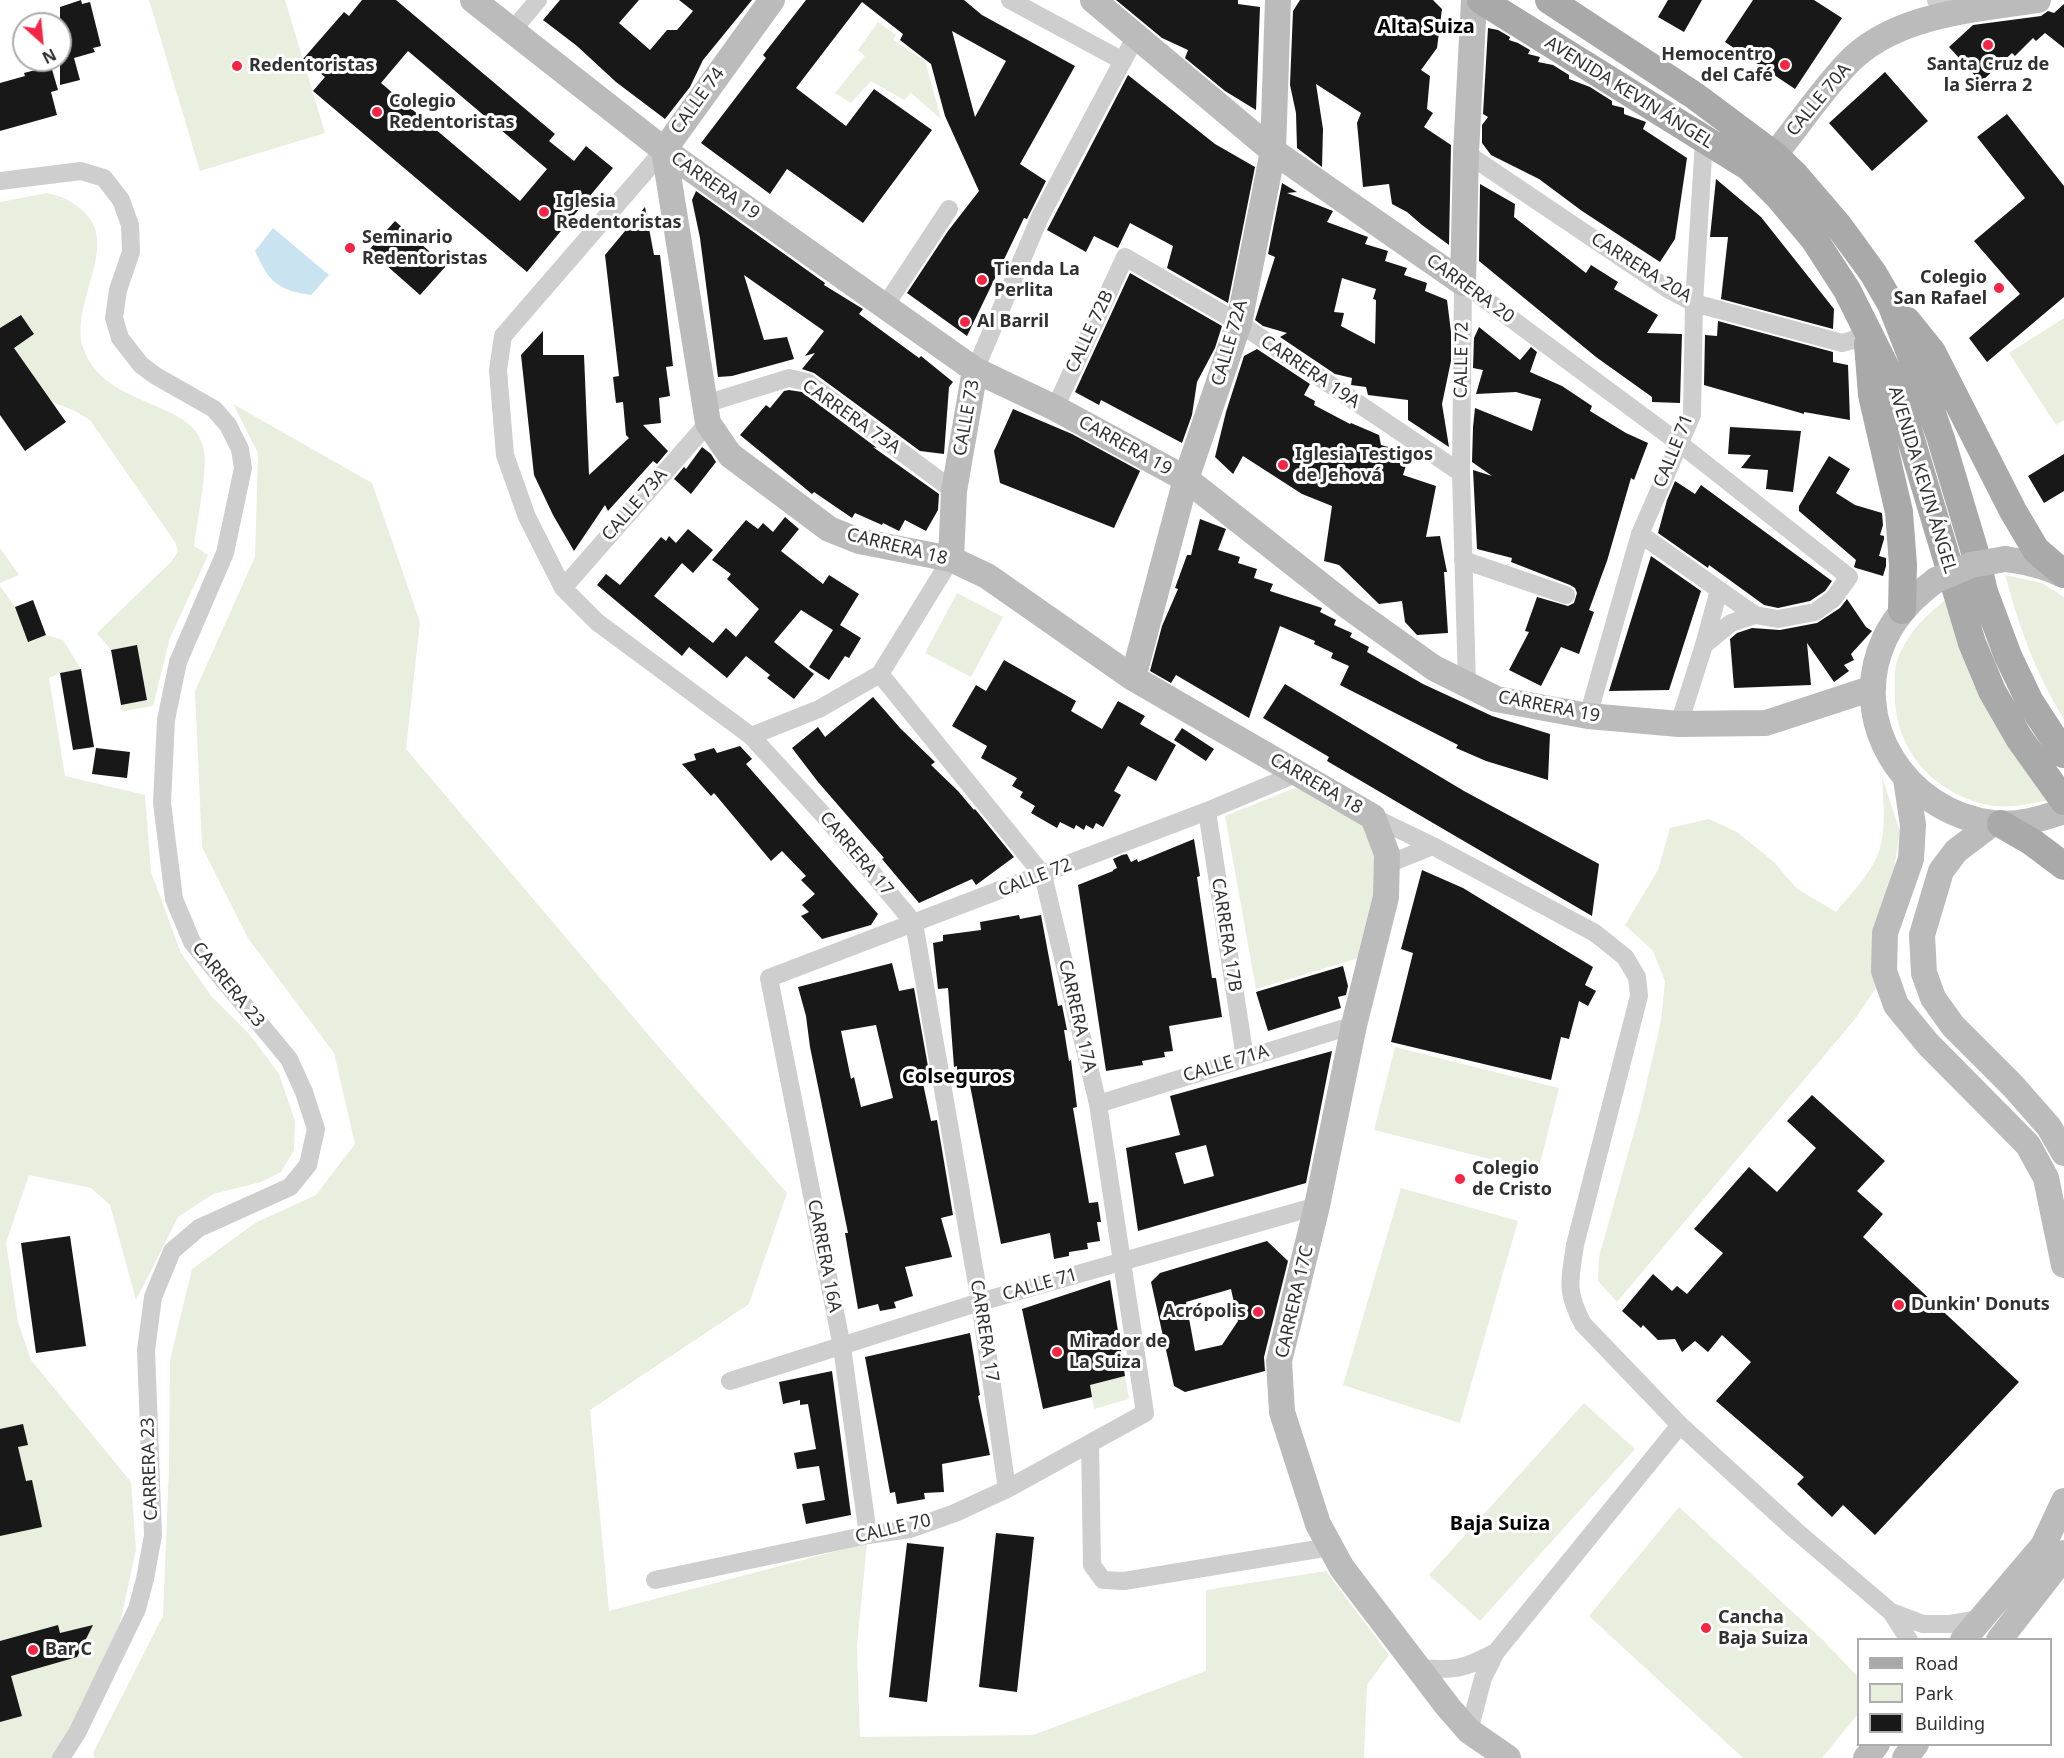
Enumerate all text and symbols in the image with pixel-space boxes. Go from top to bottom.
north arrow [12,12,72,72]
district label: Alta Suiza [1377,15,1475,39]
street label: AVENIDA KEVIN ÁNGEL [1541,32,1717,154]
marker: Santa Cruz de la Sierra 2 [1981,38,1995,52]
text: N [38,43,60,69]
place label: Hemocentro del Café [1661,44,1773,86]
place label: Santa Cruz de la Sierra 2 [1927,54,2049,97]
place label: Redentoristas [249,55,375,77]
marker: Hemocentro del Café [1778,58,1792,72]
marker: Redentoristas [230,59,244,73]
street label: CALLE 70A [1782,59,1856,141]
street label: CALLE 74 [667,63,729,139]
place label: Colegio Redentoristas [389,91,515,134]
marker: Colegio Redentoristas [370,105,384,119]
street label: CARRERA 19 [667,148,763,224]
place label: Iglesia Redentoristas [556,191,682,234]
marker: Iglesia Redentoristas [537,205,551,219]
place label: Seminario Redentoristas [362,227,488,270]
street label: CARRERA 20A [1587,228,1695,308]
marker: Seminario Redentoristas [343,241,357,255]
street label: CARRERA 20 [1422,250,1518,328]
place label: Tienda La Perlita [994,259,1080,302]
place label: Colegio San Rafael [1893,267,1987,310]
marker: Tienda La Perlita [975,273,989,287]
marker: Colegio San Rafael [1992,281,2006,295]
street label: CALLE 72B [1061,287,1119,377]
street label: CALLE 72A [1207,297,1253,389]
place label: Al Barril [977,311,1049,333]
marker: Al Barril [958,315,972,329]
street label: CALLE 72 [1451,321,1473,399]
street label: CARRERA 19A [1256,331,1364,413]
street label: CARRERA 73A [798,375,904,459]
street label: CALLE 73 [950,378,984,458]
street label: AVENIDA KEVIN ÁNGEL [1883,384,1961,576]
street label: CALLE 71 [1650,411,1698,491]
street label: CARRERA 19 [1075,412,1175,480]
place label: Iglesia Testigos de Jehová [1295,444,1433,486]
marker: Iglesia Testigos de Jehová [1276,458,1290,472]
street label: CALLE 73A [598,465,672,545]
street label: CARRERA 18 [844,524,950,570]
street label: CARRERA 19 [1496,687,1602,727]
street label: CARRERA 18 [1266,749,1366,819]
street label: CARRERA 17 [815,808,897,900]
street label: CALLE 72 [995,854,1075,902]
street label: CARRERA 17B [1206,877,1246,993]
street label: CARRERA 23 [187,938,269,1032]
street label: CARRERA 17A [1054,958,1100,1074]
street label: CALLE 71A [1181,1041,1271,1087]
district label: Colseguros [902,1065,1012,1089]
place label: Colegio de Cristo [1472,1158,1552,1200]
marker: Colegio de Cristo [1453,1172,1467,1186]
street label: CARRERA 16A [802,1198,846,1314]
street label: CARRERA 17C [1272,1244,1318,1360]
street label: CALLE 71 [1000,1264,1080,1306]
street label: CARRERA 17 [965,1278,1003,1384]
place label: Dunkin' Donuts [1911,1294,2050,1316]
marker: Dunkin' Donuts [1892,1298,1906,1312]
place label: Acrópolis [1163,1301,1246,1323]
marker: Acrópolis [1251,1305,1265,1319]
place label: Mirador de La Suiza [1069,1331,1167,1374]
marker: Mirador de La Suiza [1050,1345,1064,1359]
street label: CARRERA 23 [137,1417,163,1521]
street label: CALLE 70 [853,1510,933,1548]
district label: Baja Suiza [1450,1512,1550,1536]
place label: Cancha Baja Suiza [1718,1607,1808,1650]
marker: Cancha Baja Suiza [1699,1621,1713,1635]
legend [1857,1638,2052,1746]
place label: Bar C [45,1639,92,1661]
marker: Bar C [26,1643,40,1657]
text: Road [1915,1651,1958,1675]
text: Park [1915,1681,1953,1705]
text: Building [1915,1711,1985,1735]

